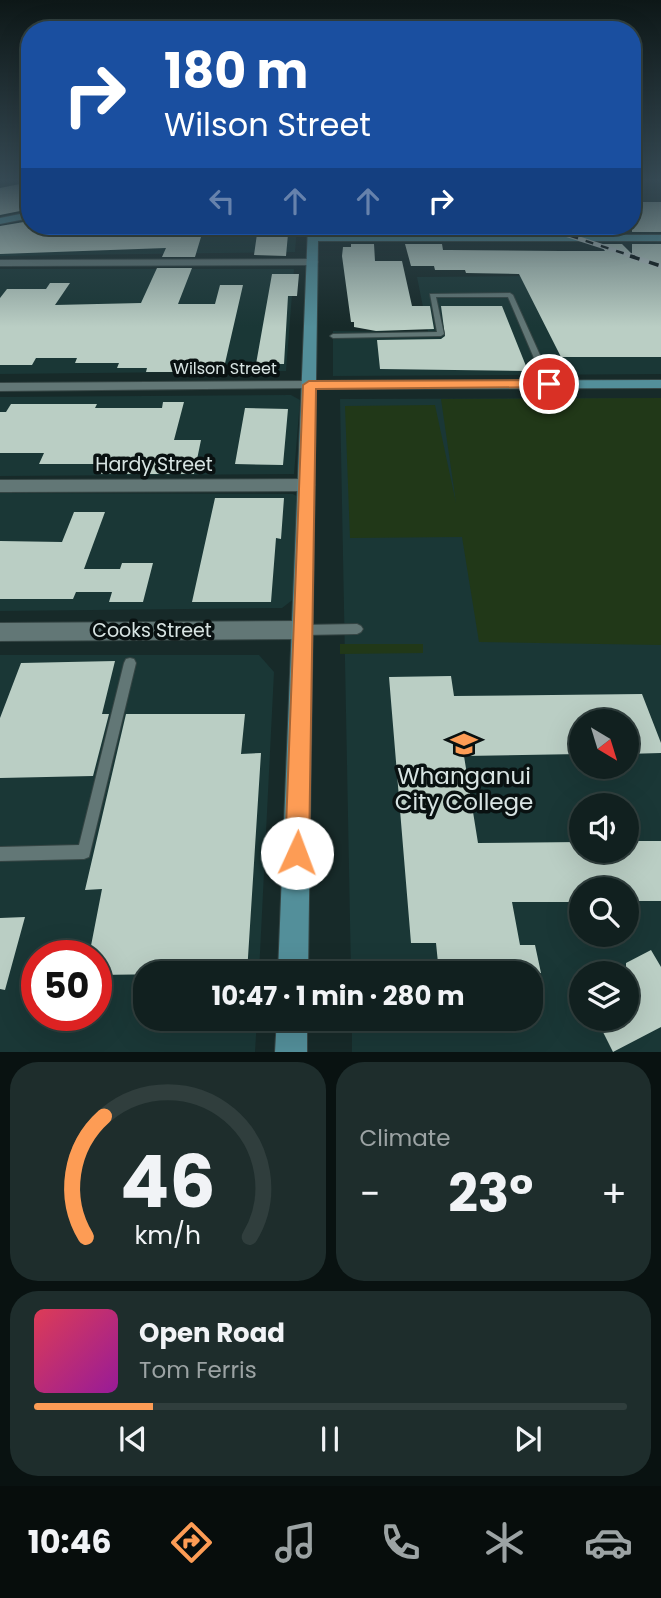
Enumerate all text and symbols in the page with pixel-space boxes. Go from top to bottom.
text: 180 m [164,37,308,105]
icon: right [49,49,140,140]
text: Wilson Street [164,102,371,147]
icon: left [203,182,241,220]
icon: ahead [276,182,314,220]
icon: ahead [349,182,387,220]
icon: right [422,182,460,220]
pin [519,354,579,414]
street label: Wilson Street [173,357,277,380]
icon: arrive [530,365,568,403]
street label: Hardy Street [95,451,213,478]
street label: Cooks Street [92,617,212,644]
north arrow [569,709,639,779]
map controls [569,709,639,1031]
school or university icon: Whanganui City College [449,729,479,759]
place label: Whanganui City College [395,760,533,818]
button: sound [569,793,639,863]
position arrow [260,816,334,890]
button: search [569,877,639,947]
speed limit sign: 50 [21,940,112,1031]
button: layers [569,961,639,1031]
text: 10:47 · 1 min · 280 m [212,978,464,1014]
text: Climate [360,1122,450,1154]
text: 46 [120,1132,216,1233]
text: 23° [448,1157,533,1230]
text: − [360,1167,380,1220]
text: + [601,1167,627,1220]
text: km/h [134,1218,201,1253]
text: Open Road [139,1315,285,1351]
text: Tom Ferris [139,1354,257,1386]
icon: previous [114,1420,152,1458]
icon: pause [311,1420,349,1458]
icon: next [509,1420,547,1458]
icon: directions [167,1518,216,1567]
icon: music [271,1518,320,1567]
icon: phone [376,1518,425,1567]
icon: climate [480,1518,529,1567]
icon: car [584,1518,633,1567]
text: 10:46 [28,1519,112,1564]

